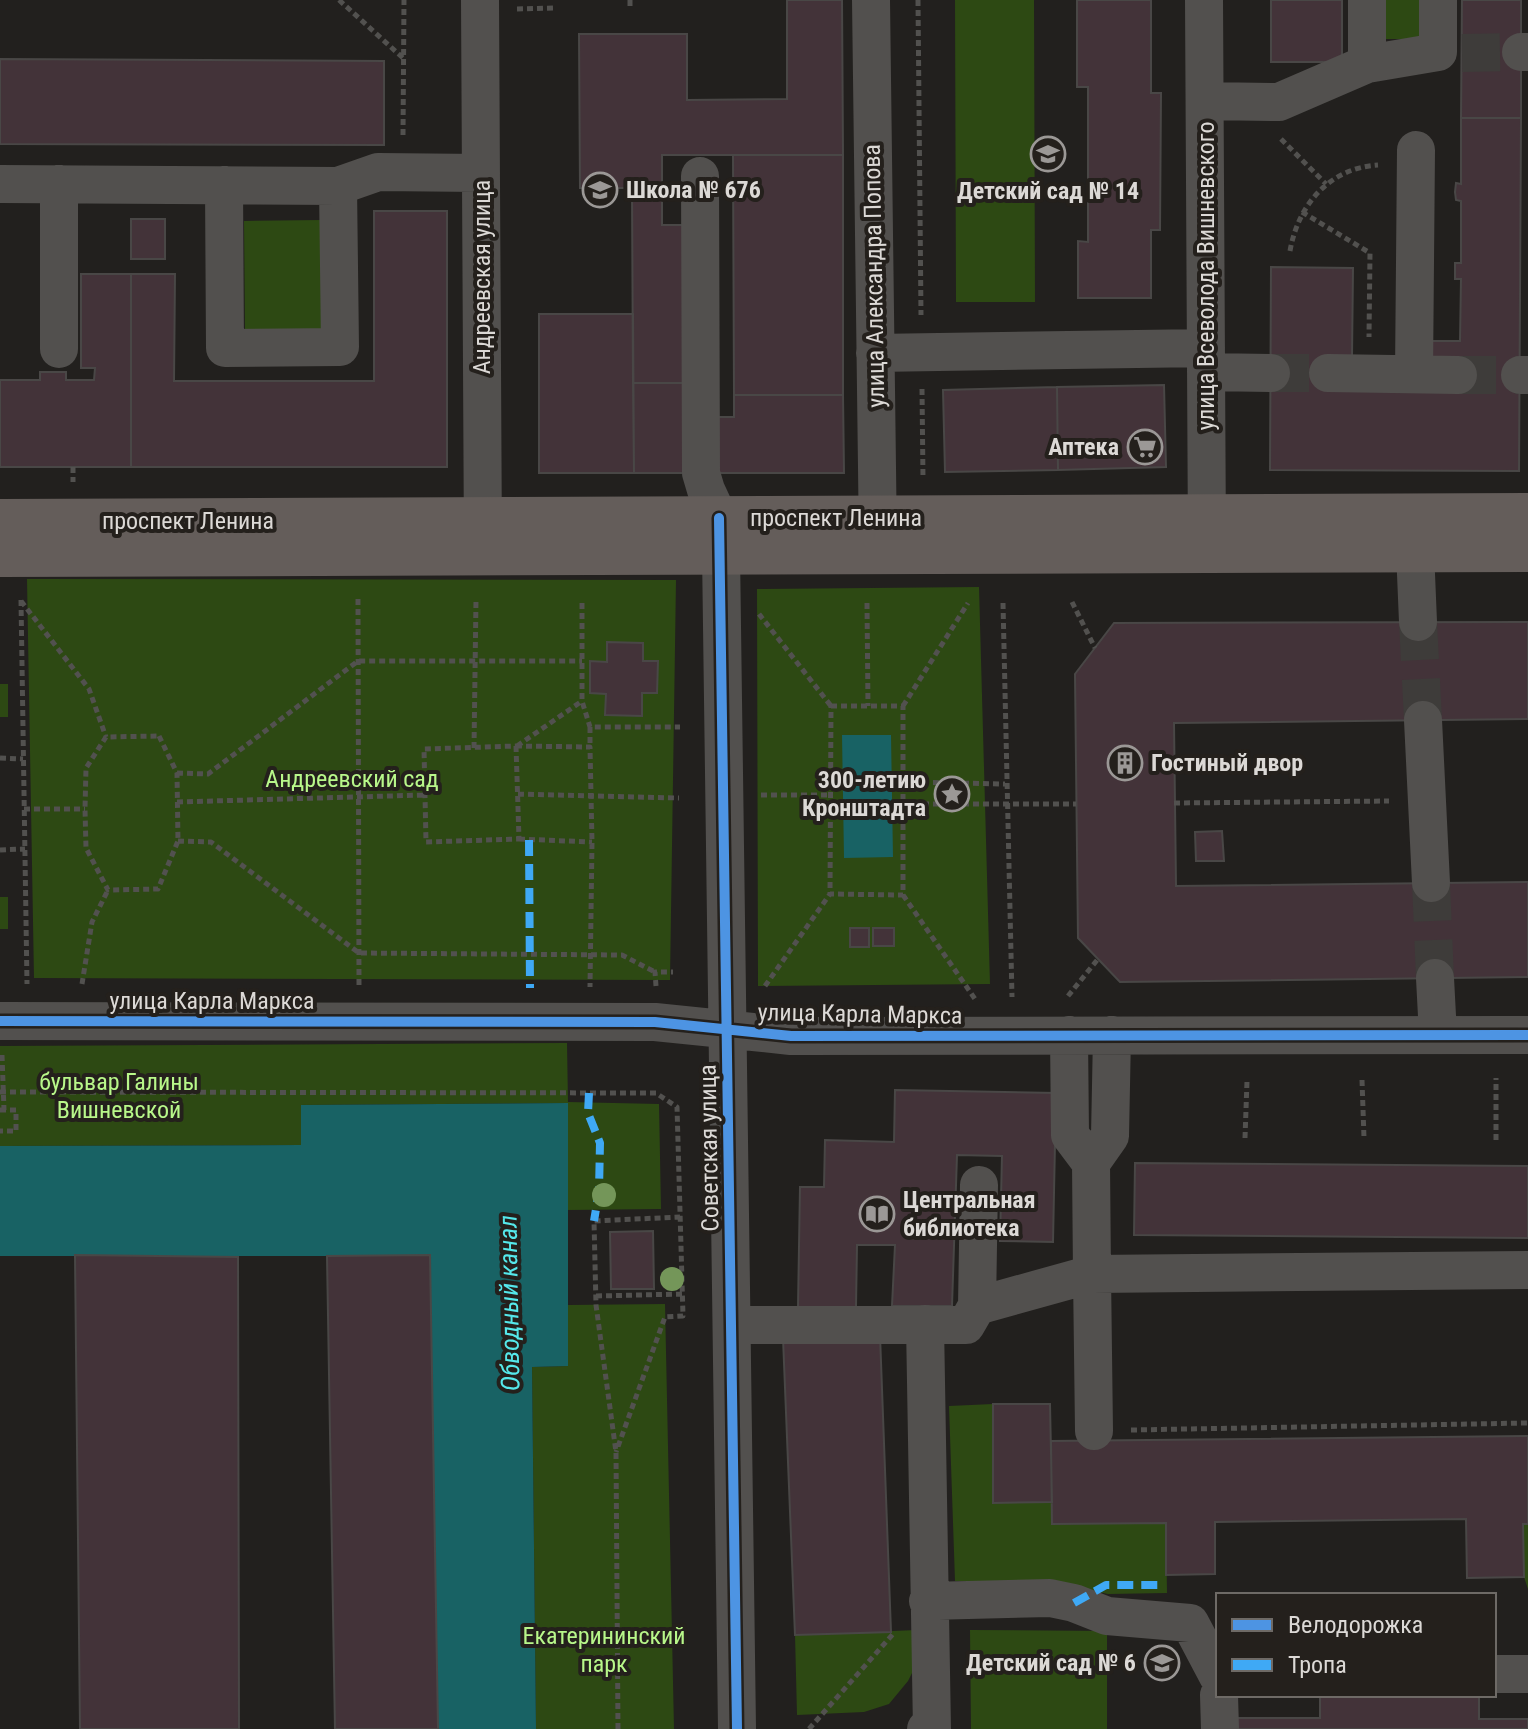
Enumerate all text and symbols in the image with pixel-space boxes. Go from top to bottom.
street label: улица Всеволода Вишневского [1192,121,1220,431]
school or university icon: Детский сад № 14 [1029,135,1067,173]
street label: улица Александра Попова [858,144,890,408]
school or university icon: Школа № 676 [581,171,619,209]
place label: Школа № 676 [626,176,761,204]
place label: Детский сад № 14 [957,177,1139,205]
street label: Андреевская улица [468,180,496,374]
supermarket icon: Аптека [1126,428,1164,466]
place label: Аптека [1048,433,1119,461]
street label: проспект Ленина [750,504,922,532]
street label: проспект Ленина [102,507,274,535]
building icon: Гостиный двор [1106,744,1144,782]
place label: Гостиный двор [1151,749,1303,777]
park label: Андреевский сад [265,765,439,793]
place label: 300-летию Кронштадта [802,766,926,822]
place icon: 300-летию Кронштадта [933,775,971,813]
street label: улица Карла Маркса [110,987,314,1015]
street label: улица Карла Маркса [757,998,963,1030]
street label: Советская улица [694,1064,724,1232]
park label: бульвар Галины Вишневской [39,1068,199,1124]
place label: Центральная библиотека [903,1186,1036,1242]
library icon: Центральная библиотека [858,1195,896,1233]
water label: Обводный канал [492,1215,526,1391]
legend [1216,1593,1496,1697]
text: Велодорожка [1288,1611,1423,1639]
park label: Екатерининский парк [522,1622,686,1678]
school or university icon: Детский сад № 6 [1143,1644,1181,1682]
place label: Детский сад № 6 [966,1649,1136,1677]
text: Тропа [1288,1651,1347,1679]

